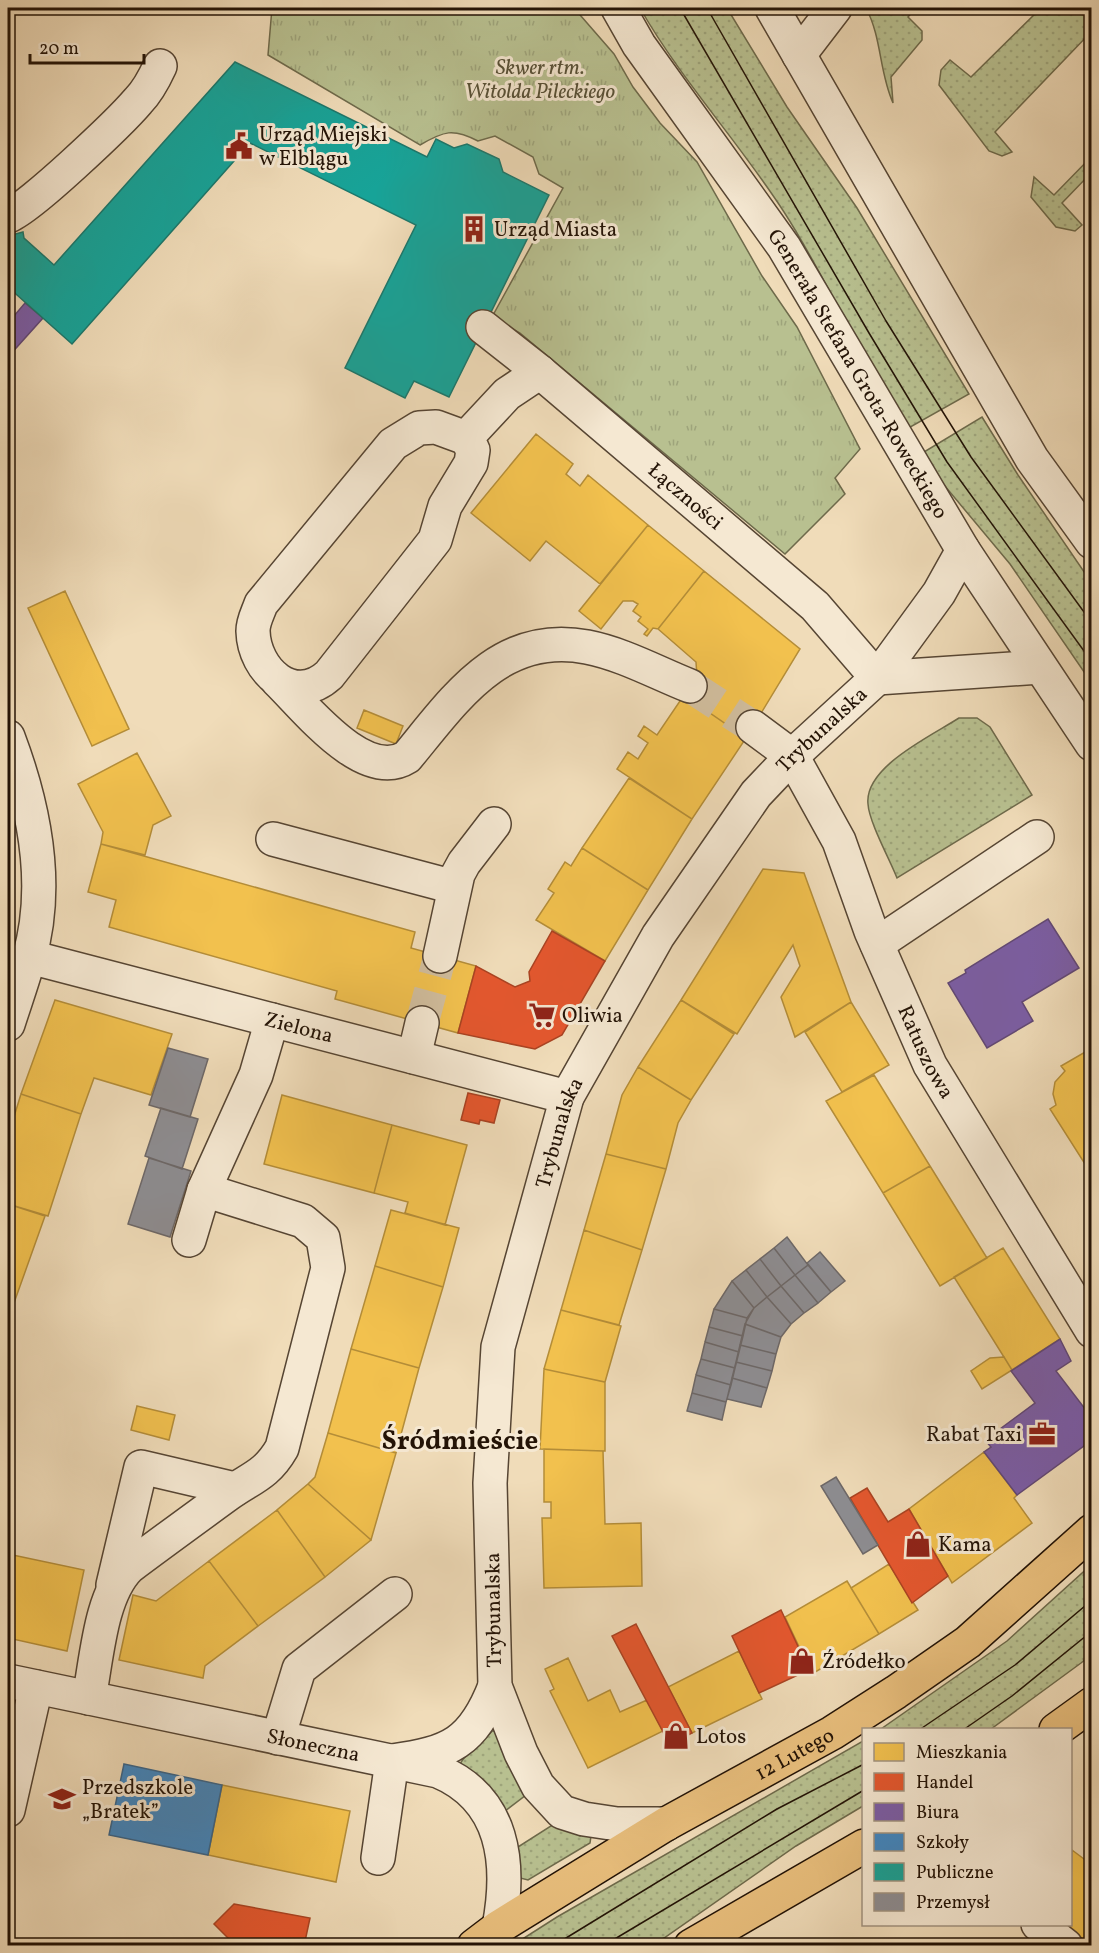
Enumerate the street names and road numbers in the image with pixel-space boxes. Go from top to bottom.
street label: Generała Stefana Grota-Roweckiego [760,224,954,525]
street label: Łączności [641,457,729,538]
street label: Trybunalska [770,681,875,780]
street label: Ratuszowa [890,1001,960,1105]
street label: Zielona [261,1006,336,1051]
street label: Trybunalska [529,1072,591,1192]
street label: Trybunalska [479,1552,510,1668]
street label: 12 Lutego [750,1721,840,1788]
street label: Słoneczna [264,1723,362,1770]

